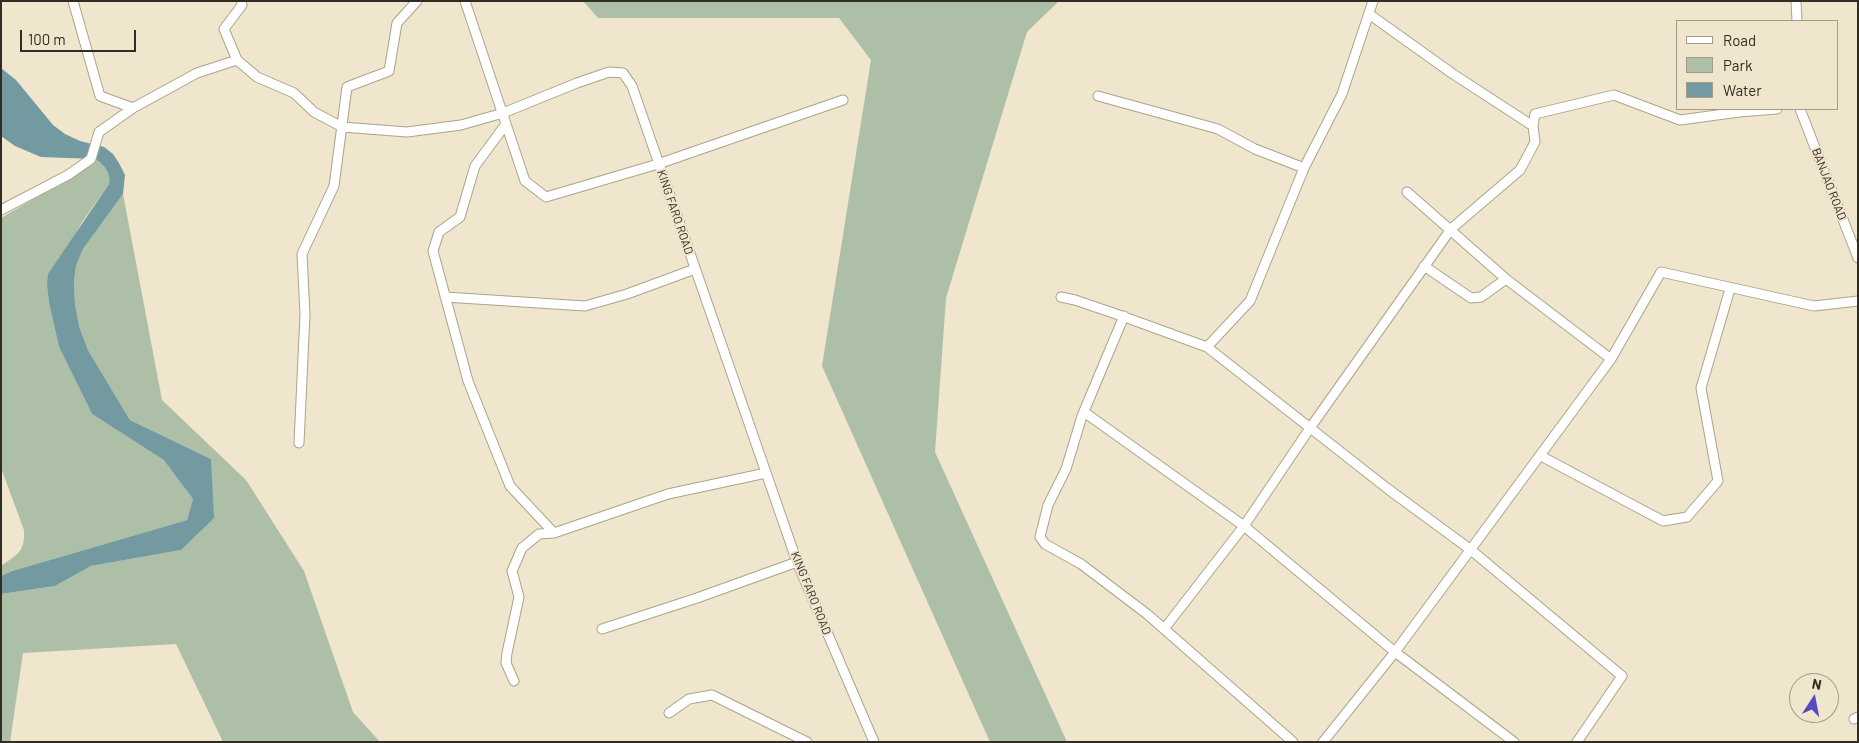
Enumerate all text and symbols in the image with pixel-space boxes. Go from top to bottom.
scale bar [22,20,139,52]
legend [1676,20,1839,110]
text: 100 m [28,30,66,48]
text: Road [1723,31,1756,49]
text: Park [1723,56,1752,74]
text: Water [1723,81,1762,99]
street label: BANJAO ROAD [1809,146,1849,222]
street label: KING FARO ROAD [654,168,696,256]
street label: KING FARO ROAD [788,549,834,637]
north arrow [1789,673,1839,723]
text: N [1811,675,1823,693]

